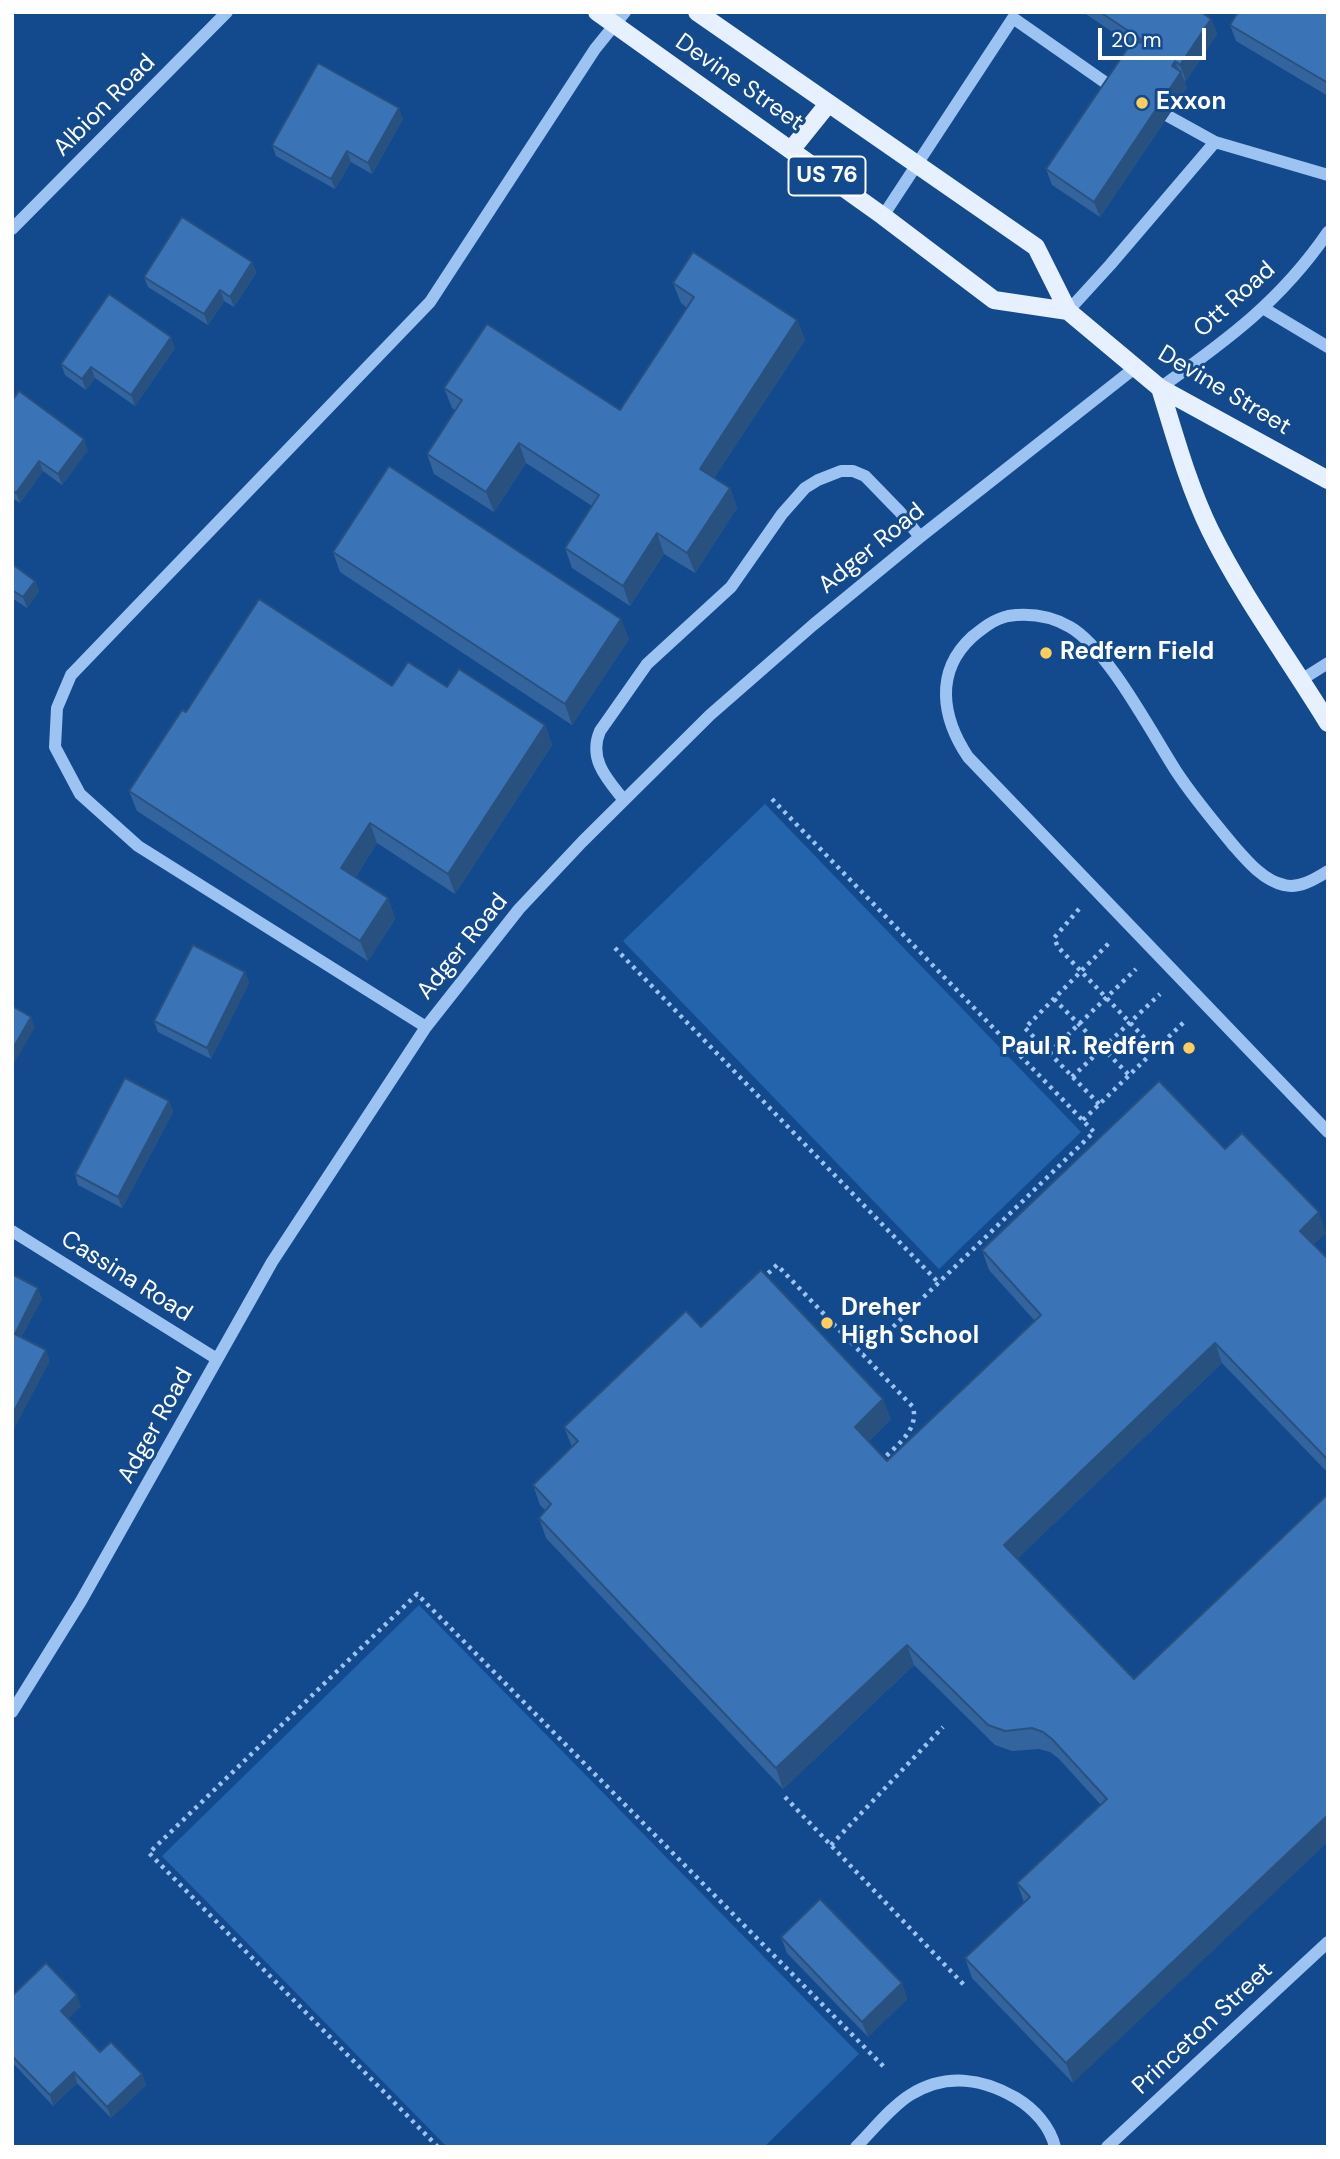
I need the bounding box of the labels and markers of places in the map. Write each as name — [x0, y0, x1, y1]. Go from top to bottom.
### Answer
place label: Exxon — [1156, 89, 1226, 117]
marker: Exxon — [1134, 95, 1150, 111]
place label: Redfern Field — [1060, 639, 1214, 667]
marker: Redfern Field — [1038, 645, 1054, 661]
place label: Paul R. Redfern — [1001, 1034, 1175, 1062]
marker: Paul R. Redfern — [1181, 1040, 1197, 1056]
place label: Dreher High School — [841, 1295, 979, 1351]
marker: Dreher High School — [819, 1315, 835, 1331]

